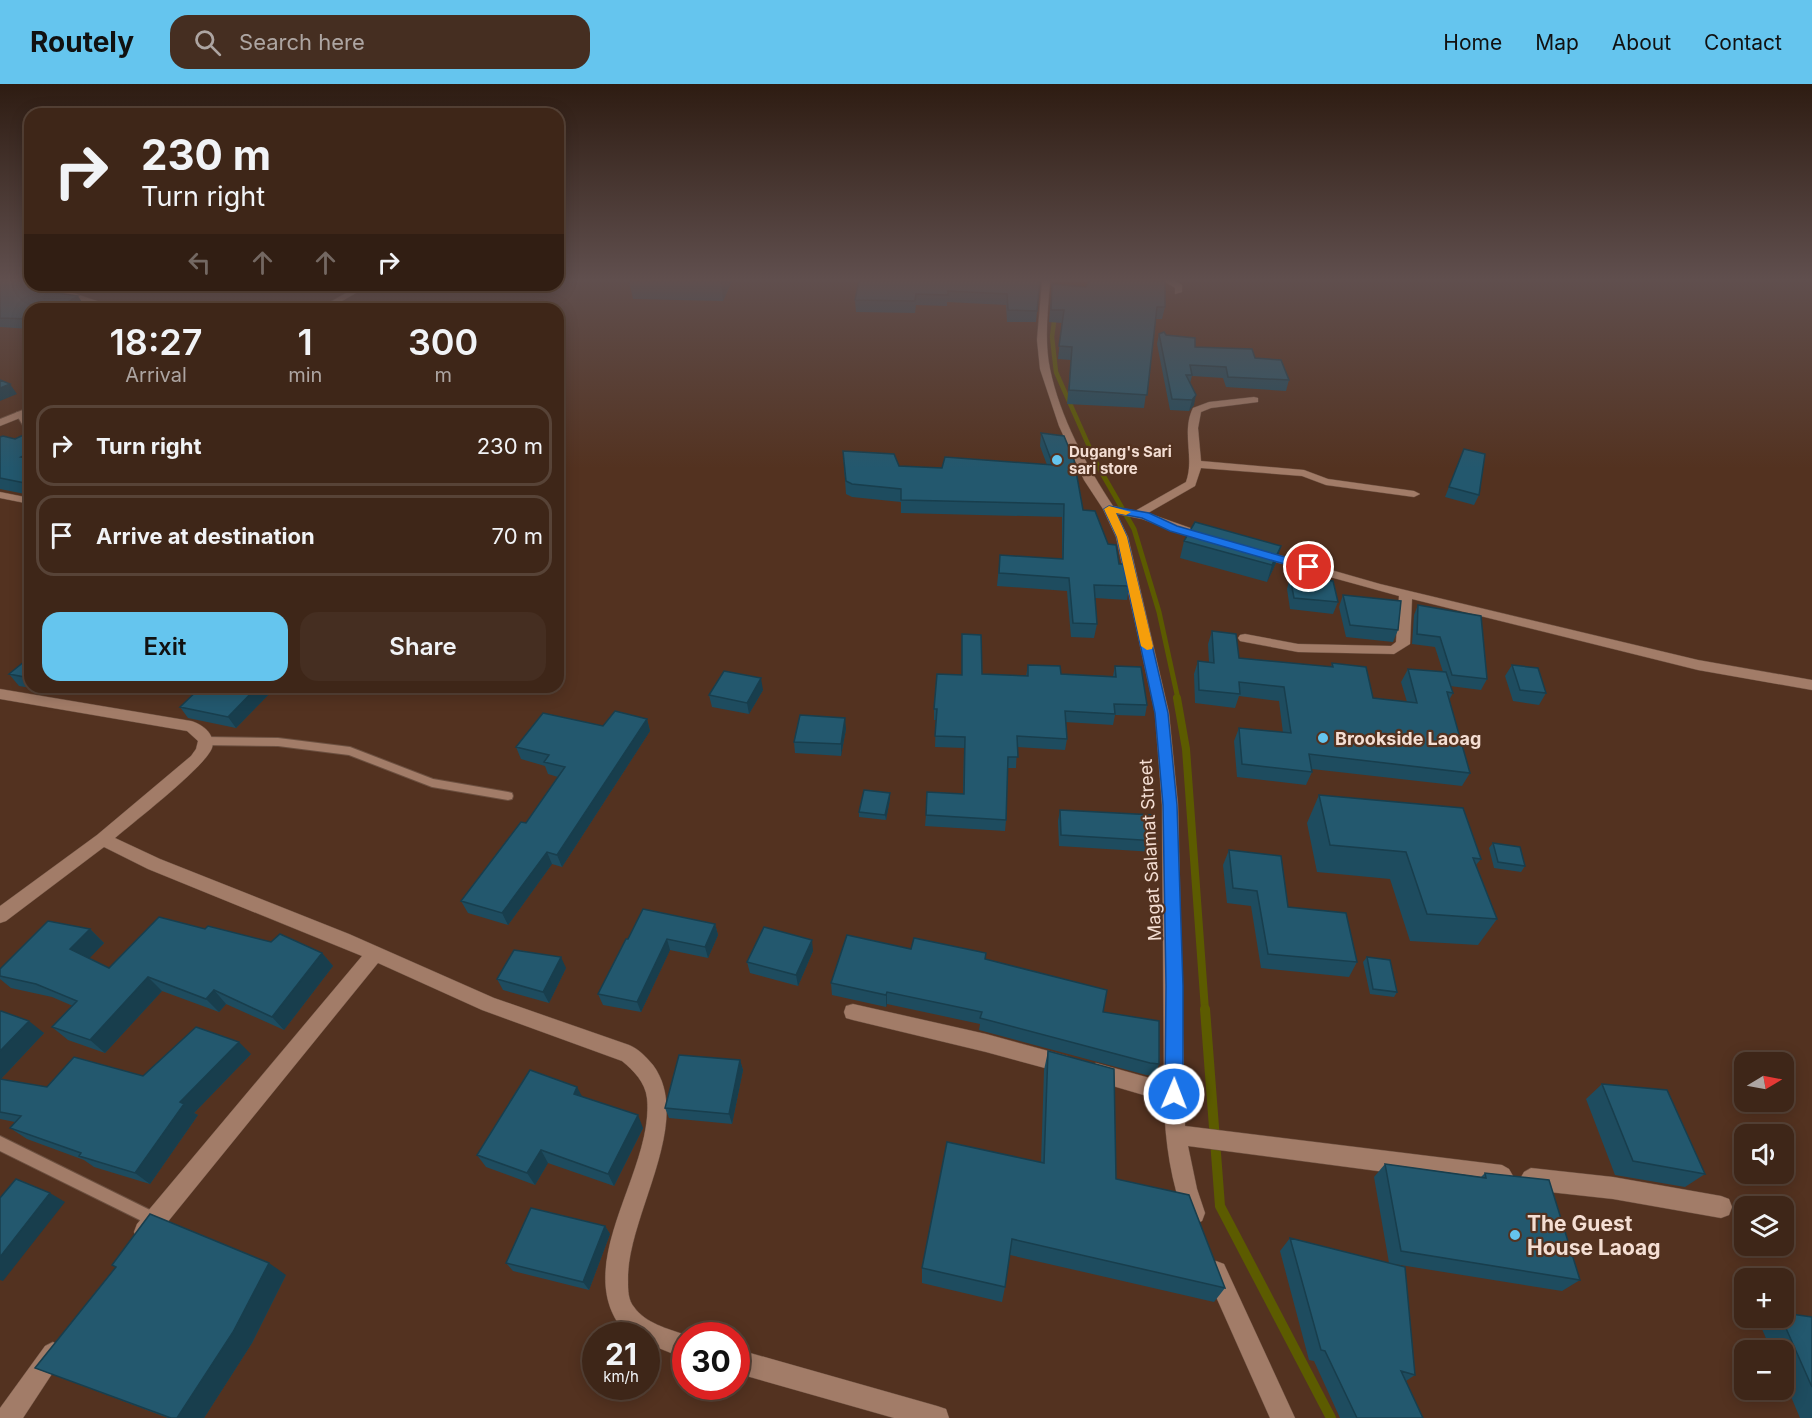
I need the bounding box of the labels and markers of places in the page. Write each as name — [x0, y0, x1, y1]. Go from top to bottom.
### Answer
place label: Dugang's Sari sari store — [1069, 442, 1172, 478]
marker: Dugang's Sari sari store — [1050, 453, 1064, 467]
pin — [1283, 541, 1334, 592]
place label: Brookside Laoag — [1335, 728, 1481, 749]
marker: Brookside Laoag — [1316, 731, 1330, 745]
place label: The Guest House Laoag — [1527, 1211, 1661, 1260]
marker: The Guest House Laoag — [1508, 1228, 1522, 1242]

